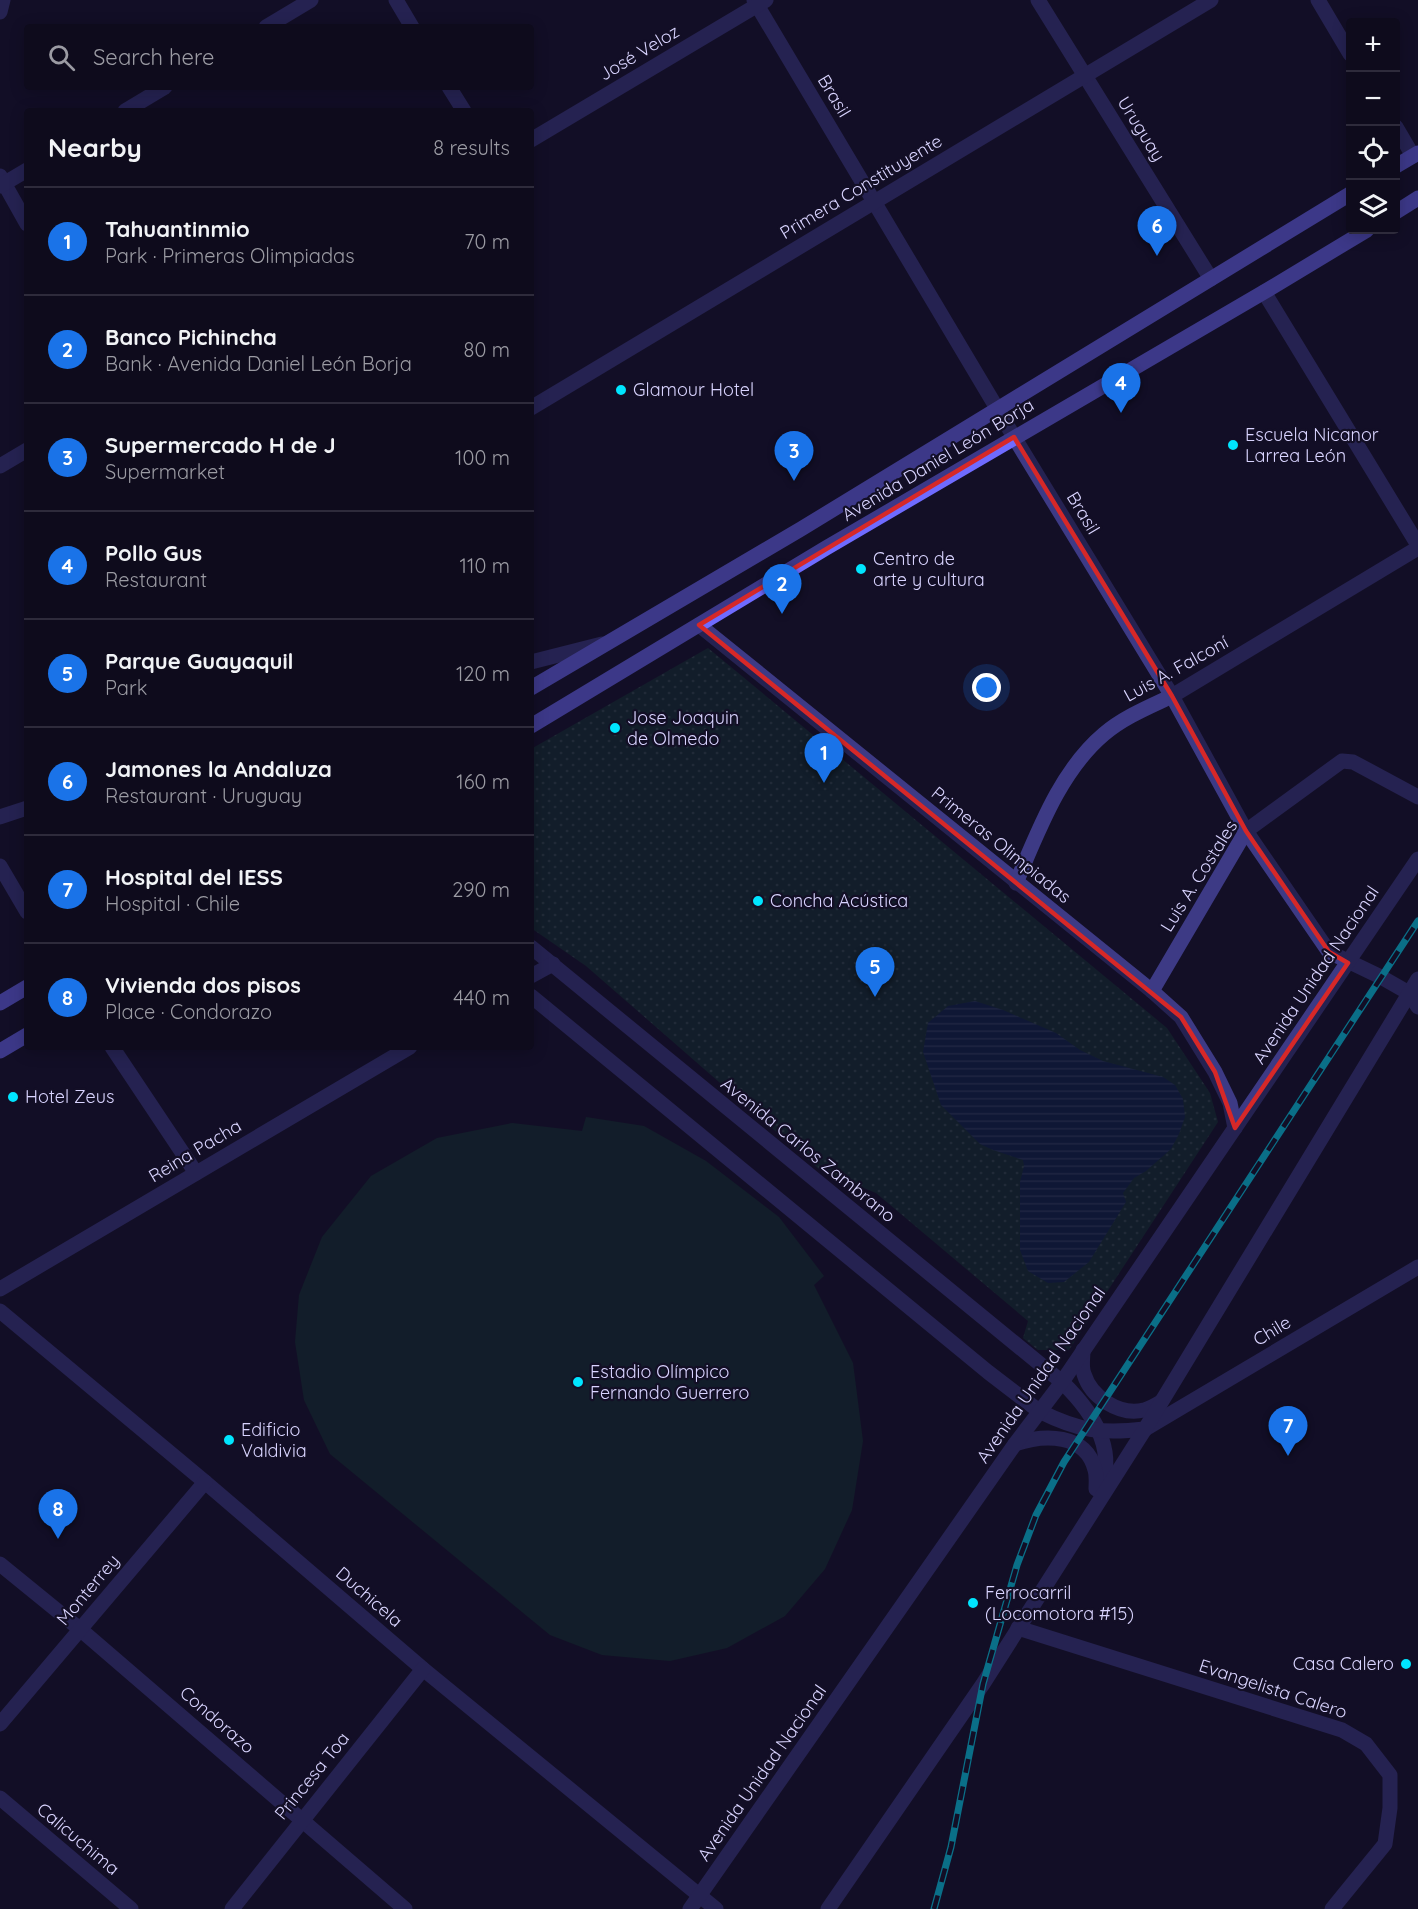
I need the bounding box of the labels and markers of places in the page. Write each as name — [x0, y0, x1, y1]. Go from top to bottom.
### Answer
pin: 6 — [1138, 206, 1176, 256]
pin: 4 — [1102, 364, 1140, 413]
place label: Glamour Hotel — [633, 378, 754, 401]
marker: Glamour Hotel — [614, 383, 628, 397]
place label: Escuela Nicanor Larrea León — [1245, 423, 1379, 467]
pin: 3 — [774, 432, 814, 481]
marker: Escuela Nicanor Larrea León — [1226, 438, 1240, 452]
place label: Centro de arte y cultura — [873, 547, 985, 591]
marker: Centro de arte y cultura — [854, 562, 868, 576]
pin: 2 — [762, 564, 802, 614]
place label: Jose Joaquin de Olmedo — [627, 706, 739, 750]
marker: Jose Joaquin de Olmedo — [608, 721, 622, 735]
pin: 1 — [804, 734, 844, 783]
place label: Concha Acústica — [770, 889, 908, 912]
marker: Concha Acústica — [751, 894, 765, 908]
pin: 5 — [856, 948, 894, 997]
place label: Hotel Zeus — [25, 1085, 114, 1108]
marker: Hotel Zeus — [6, 1090, 20, 1104]
place label: Estadio Olímpico Fernando Guerrero — [590, 1360, 749, 1404]
marker: Estadio Olímpico Fernando Guerrero — [571, 1375, 585, 1389]
pin: 7 — [1268, 1406, 1308, 1456]
place label: Edificio Valdivia — [241, 1418, 307, 1462]
marker: Edificio Valdivia — [222, 1433, 236, 1447]
pin: 8 — [38, 1490, 78, 1539]
place label: Ferrocarril (Locomotora #15) — [985, 1581, 1134, 1625]
marker: Ferrocarril (Locomotora #15) — [966, 1596, 980, 1610]
place label: Casa Calero — [1293, 1652, 1394, 1675]
marker: Casa Calero — [1399, 1657, 1413, 1671]

